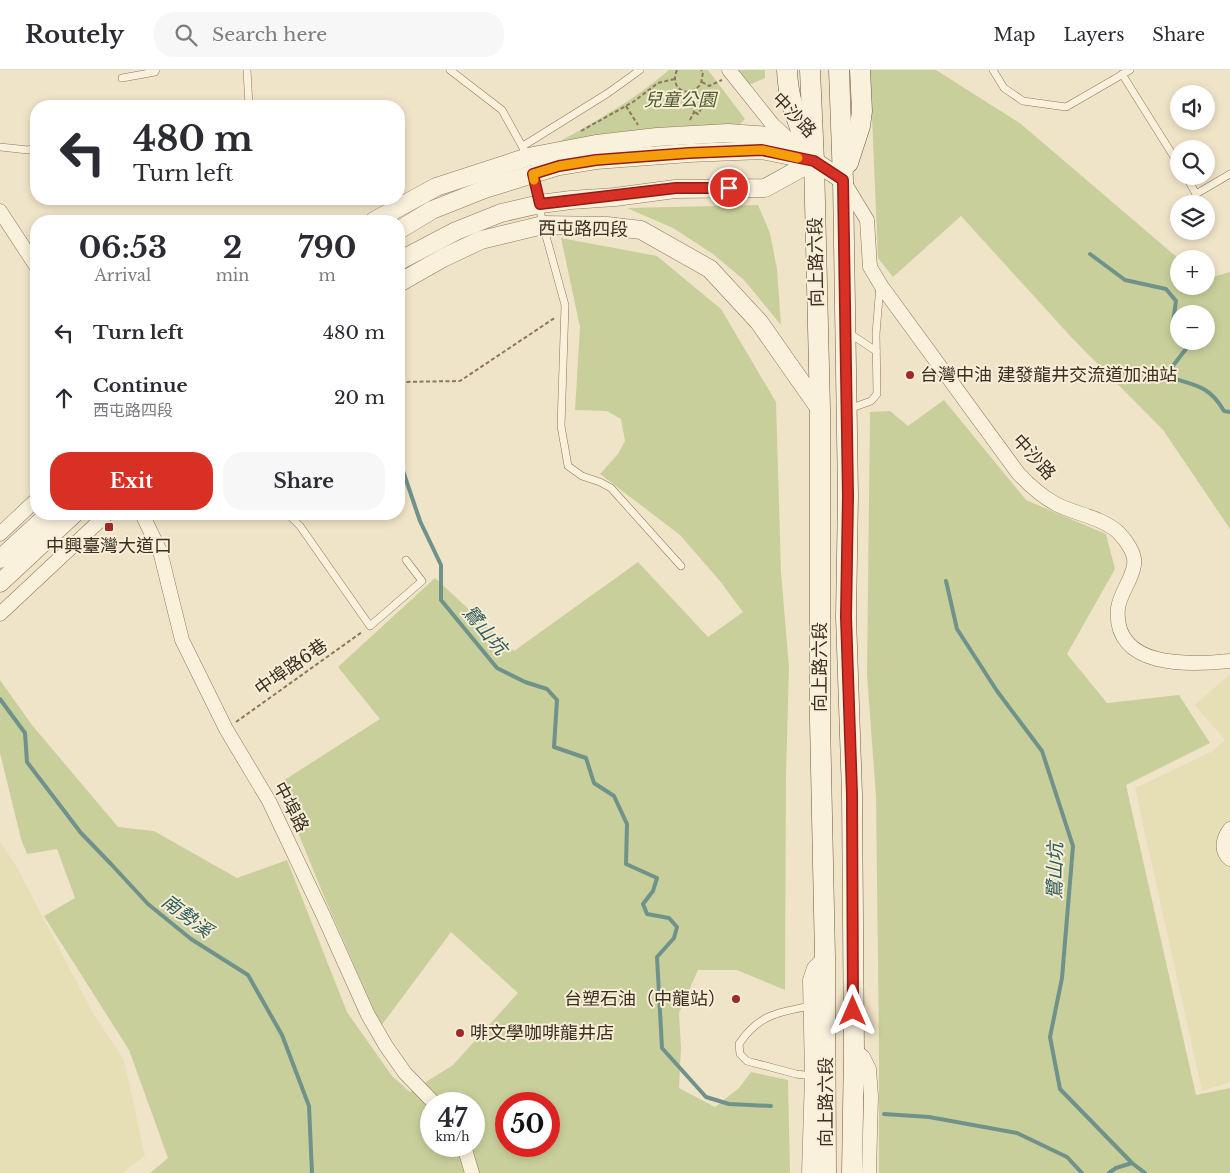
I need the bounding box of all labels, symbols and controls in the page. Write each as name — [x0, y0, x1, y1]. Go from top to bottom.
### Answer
search box — [154, 12, 504, 57]
text: Routely — [25, 20, 124, 49]
icon: search — [172, 21, 200, 49]
text: Search here — [212, 23, 327, 46]
text: Map — [994, 24, 1035, 46]
text: Layers — [1063, 24, 1124, 46]
text: Share — [1152, 24, 1205, 46]
map controls — [1170, 85, 1215, 350]
button: sound — [1170, 85, 1215, 130]
street label: 中沙路 — [767, 88, 821, 142]
park label: 兒童公園 — [644, 89, 719, 111]
text: 480 m — [133, 117, 253, 160]
icon: left — [50, 120, 115, 185]
button: search — [1170, 140, 1215, 185]
text: Turn left — [133, 160, 233, 187]
pin — [708, 167, 750, 209]
icon: arrive — [715, 174, 743, 202]
button: layers — [1170, 195, 1215, 240]
street label: 西屯路四段 — [538, 217, 628, 241]
street label: 向上路六段 — [804, 217, 828, 307]
text: 06:53 — [79, 229, 167, 266]
text: 2 — [223, 229, 242, 266]
text: 790 — [298, 229, 356, 266]
button: + — [1170, 250, 1215, 295]
text: Arrival — [95, 265, 151, 285]
text: min — [216, 265, 249, 285]
text: m — [319, 265, 336, 285]
button: − — [1170, 305, 1215, 350]
icon: left — [50, 319, 78, 347]
text: Turn left — [93, 321, 184, 344]
text: 480 m — [323, 321, 385, 344]
place label: 台灣中油 建發龍井交流道加油站 — [920, 364, 1177, 386]
marker: 台灣中油 建發龍井交流道加油站 — [904, 369, 916, 381]
text: Continue — [93, 374, 188, 397]
icon: ahead — [50, 384, 78, 412]
text: 20 m — [334, 386, 385, 409]
text: 西屯路四段 — [93, 400, 173, 420]
street label: 中沙路 — [1008, 430, 1060, 484]
button: Exit — [50, 452, 213, 510]
button: Share — [223, 452, 385, 510]
marker: 中興臺灣大道口 — [103, 521, 115, 533]
place label: 中興臺灣大道口 — [46, 535, 172, 557]
water label: 鷺山坑 — [458, 601, 514, 662]
street label: 向上路六段 — [809, 622, 831, 712]
street label: 中埠路6巷 — [250, 634, 332, 700]
street label: 中埠路 — [269, 778, 313, 836]
water label: 鷺山坑 — [1043, 839, 1067, 900]
water label: 南勢溪 — [157, 890, 219, 944]
position arrow — [826, 984, 878, 1036]
place label: 台塑石油（中龍站） — [564, 988, 726, 1010]
marker: 台塑石油（中龍站） — [730, 993, 742, 1005]
place label: 啡文學咖啡龍井店 — [470, 1022, 614, 1044]
marker: 啡文學咖啡龍井店 — [454, 1027, 466, 1039]
street label: 向上路六段 — [815, 1057, 837, 1147]
speed limit sign: 50 — [495, 1092, 560, 1157]
text: 47 — [438, 1103, 467, 1134]
text: km/h — [435, 1129, 470, 1144]

